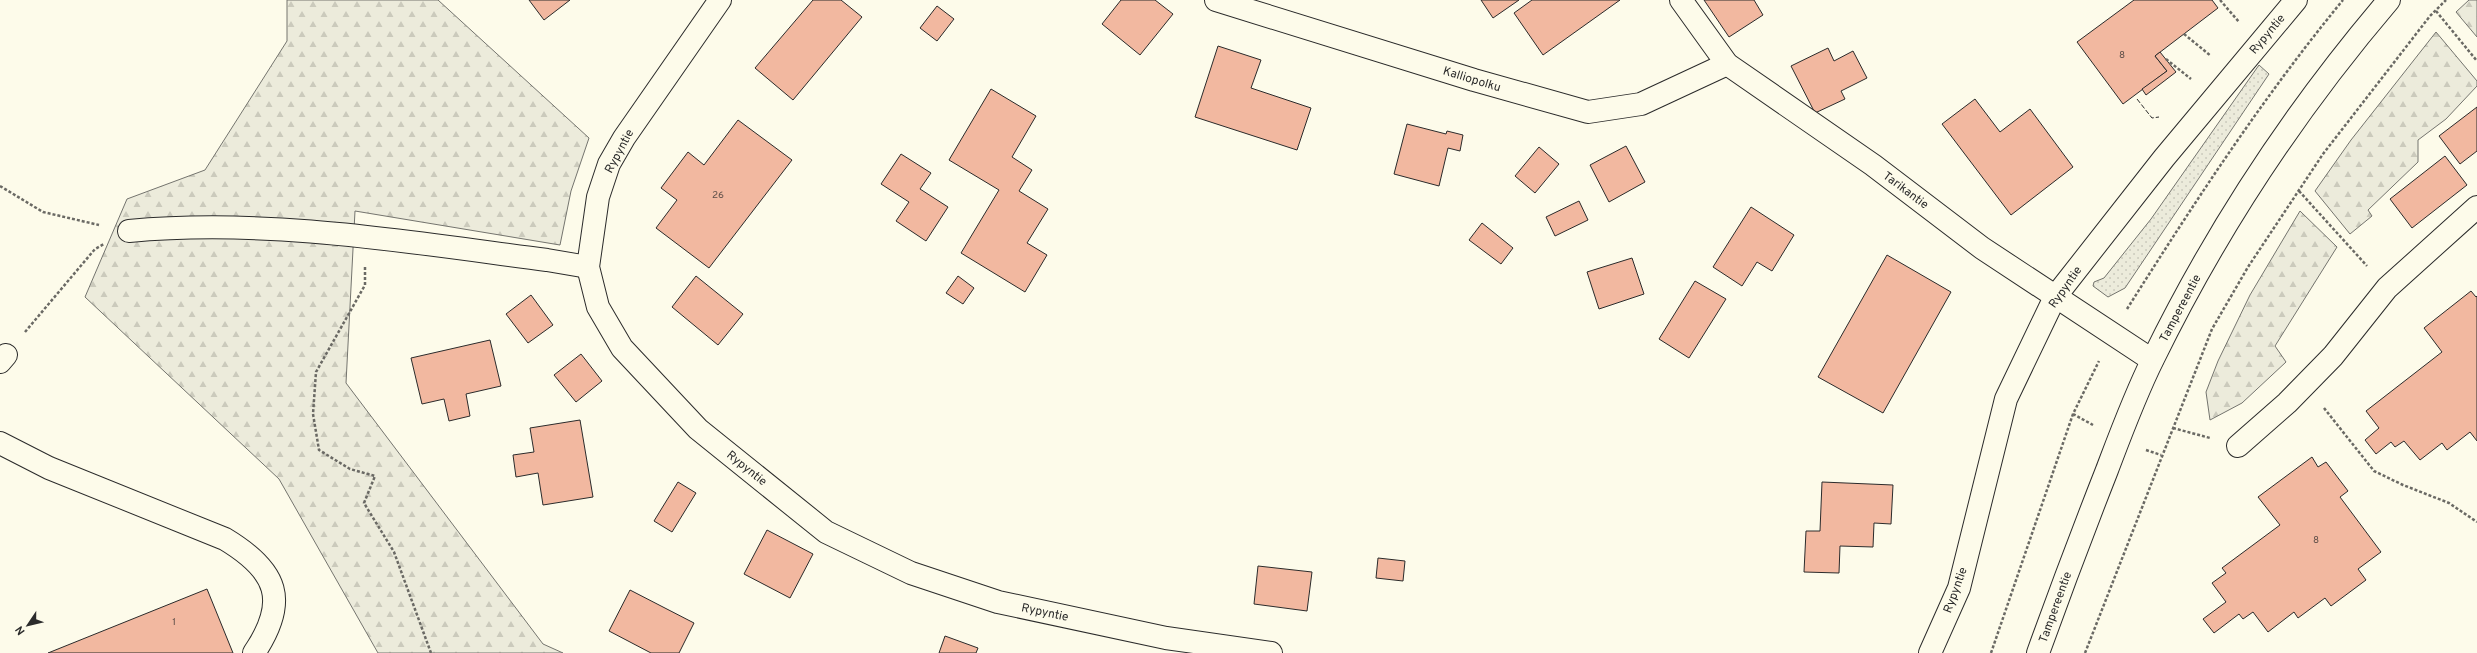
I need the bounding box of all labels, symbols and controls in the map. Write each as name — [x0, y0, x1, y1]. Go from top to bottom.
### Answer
street label: Rypyntie — [2246, 11, 2289, 58]
house number: 8 — [2119, 49, 2125, 62]
street label: Kalliopolku — [1441, 64, 1503, 96]
street label: Rypyntie — [602, 127, 638, 176]
street label: Tarikantie — [1879, 168, 1931, 213]
house number: 26 — [712, 189, 724, 202]
street label: Rypyntie — [2046, 263, 2086, 312]
street label: Tampereentie — [2156, 272, 2205, 345]
street label: Rypyntie — [723, 448, 770, 490]
house number: 8 — [2313, 534, 2319, 547]
street label: Rypyntie — [1940, 565, 1972, 616]
street label: Tampereentie — [2036, 570, 2076, 645]
street label: Rypyntie — [1020, 600, 1070, 626]
north arrow — [8, 605, 48, 645]
house number: 1 — [172, 616, 176, 629]
text: N — [13, 623, 29, 637]

